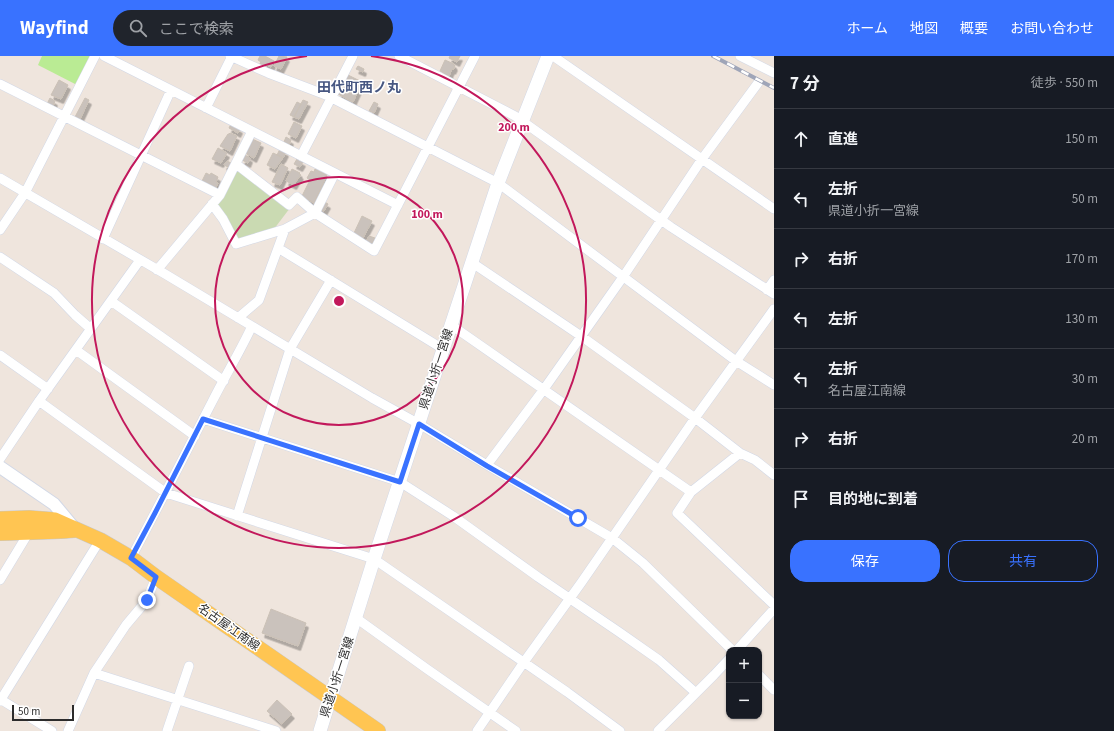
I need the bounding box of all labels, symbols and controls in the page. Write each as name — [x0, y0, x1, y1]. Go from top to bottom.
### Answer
search box — [113, 10, 393, 46]
text: Wayfind — [20, 15, 89, 42]
icon: search — [127, 17, 149, 39]
text: ここで検索 — [159, 19, 234, 40]
text: ホーム — [846, 19, 888, 39]
text: 地図 — [910, 19, 938, 39]
text: 概要 — [960, 19, 988, 39]
text: お問い合わせ — [1010, 19, 1094, 39]
text: 7 分 — [790, 72, 819, 96]
text: 徒歩 · 550 m — [1031, 74, 1098, 92]
district label: 田代町西ノ丸 — [317, 78, 401, 98]
text: 200 m — [498, 119, 530, 136]
icon: ahead — [790, 128, 812, 150]
text: 直進 — [828, 129, 858, 150]
text: 150 m — [1065, 130, 1098, 148]
text: 左折 — [828, 179, 858, 200]
icon: left — [790, 188, 812, 210]
text: 50 m — [1072, 190, 1098, 208]
text: 県道小折一宮線 — [828, 202, 919, 220]
text: 100 m — [411, 206, 443, 223]
icon: right — [790, 248, 812, 270]
text: 右折 — [828, 249, 858, 270]
text: 170 m — [1065, 250, 1098, 268]
centre of rings — [332, 294, 346, 308]
icon: left — [790, 308, 812, 330]
text: 左折 — [828, 309, 858, 330]
text: 130 m — [1065, 310, 1098, 328]
street label: 県道小折一宮線 — [415, 327, 458, 412]
text: 左折 — [828, 359, 858, 380]
icon: left — [790, 368, 812, 390]
text: 30 m — [1072, 370, 1098, 388]
text: 名古屋江南線 — [828, 382, 906, 400]
icon: right — [790, 428, 812, 450]
text: 右折 — [828, 429, 858, 450]
text: 20 m — [1072, 430, 1098, 448]
icon: arrive — [790, 488, 812, 510]
text: 目的地に到着 — [828, 489, 918, 510]
route start — [569, 509, 587, 527]
button: 保存 — [790, 540, 940, 582]
button: 共有 — [948, 540, 1098, 582]
route end — [138, 591, 156, 609]
street label: 名古屋江南線 — [194, 600, 263, 655]
street label: 県道小折一宮線 — [316, 635, 359, 720]
map controls — [726, 647, 762, 719]
button: + — [726, 647, 762, 683]
button: − — [726, 683, 762, 719]
scale bar — [12, 703, 74, 722]
text: 50 m — [18, 704, 40, 719]

